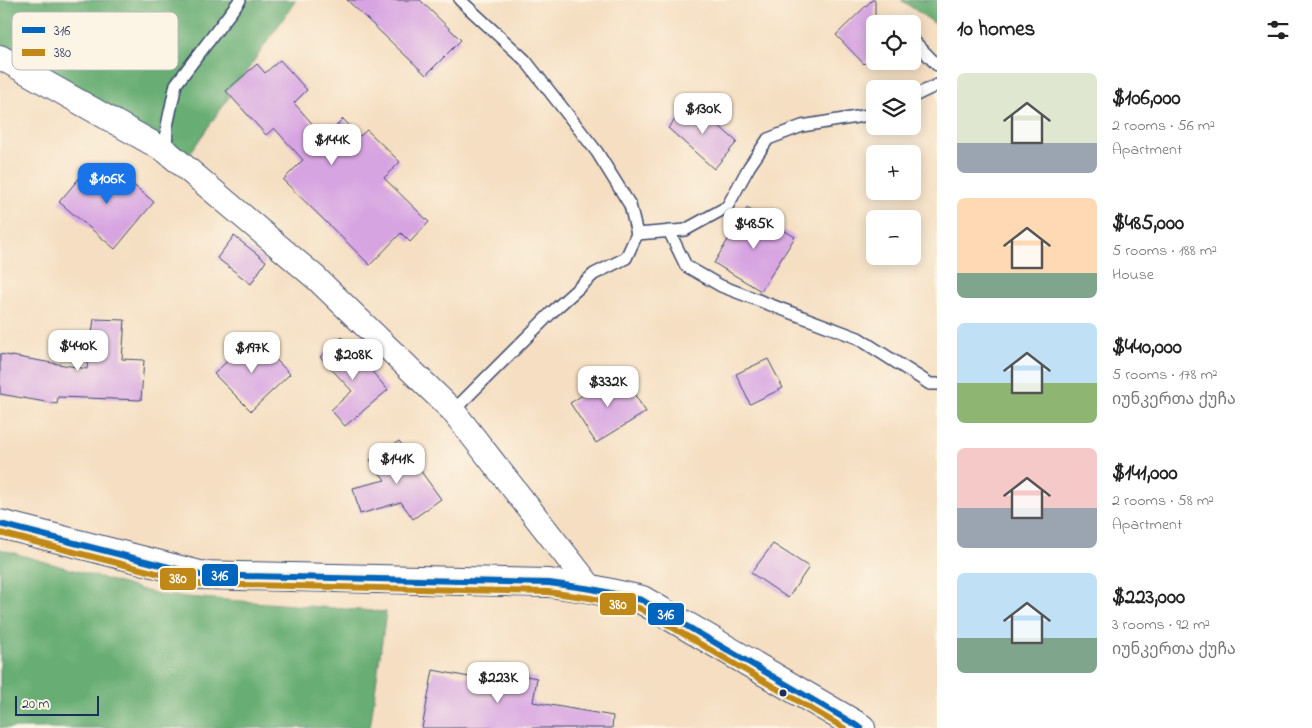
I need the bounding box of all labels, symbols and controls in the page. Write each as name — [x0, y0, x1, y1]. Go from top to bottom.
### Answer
legend — [12, 12, 178, 70]
map controls — [866, 15, 921, 265]
button: locate — [866, 15, 921, 70]
text: 10 homes — [957, 15, 1035, 45]
icon: filters — [1264, 16, 1292, 44]
text: 316 — [54, 21, 70, 42]
text: 380 — [54, 43, 71, 64]
button: layers — [866, 80, 921, 135]
text: $106,000 — [1112, 84, 1181, 114]
pin: $130K — [668, 92, 738, 135]
icon: home — [997, 93, 1057, 153]
text: $130K — [685, 97, 721, 121]
text: 2 rooms · 56 m² — [1112, 114, 1215, 138]
pin: $144K — [297, 124, 367, 166]
text: $144K — [314, 128, 350, 152]
text: Apartment — [1112, 138, 1182, 162]
button: + — [866, 145, 921, 200]
pin: $106K — [72, 162, 142, 205]
text: $106K — [89, 167, 125, 191]
pin: $485K — [719, 208, 789, 250]
text: $485,000 — [1112, 209, 1184, 239]
button: − — [866, 210, 921, 265]
text: $485K — [734, 212, 774, 236]
icon: home — [997, 218, 1057, 278]
text: 5 rooms · 188 m² — [1112, 239, 1217, 263]
text: House — [1112, 263, 1154, 287]
pin: $440K — [43, 330, 113, 372]
pin: $197K — [217, 332, 287, 374]
text: $440,000 — [1112, 333, 1182, 363]
text: $440K — [59, 334, 97, 358]
text: $197K — [235, 336, 269, 360]
pin: $208K — [318, 338, 388, 381]
text: $208K — [334, 343, 372, 367]
icon: home — [997, 343, 1057, 403]
text: 5 rooms · 178 m² — [1112, 363, 1218, 387]
pin: $332K — [573, 366, 643, 408]
text: $332K — [589, 370, 627, 394]
text: იუნკერთა ქუჩა — [1112, 388, 1236, 412]
pin: $141K — [362, 442, 432, 485]
text: $141K — [380, 447, 414, 471]
text: $141,000 — [1112, 459, 1178, 489]
icon: home — [997, 468, 1057, 528]
text: 2 rooms · 58 m² — [1112, 489, 1214, 513]
text: Apartment — [1112, 513, 1182, 537]
line badge: 316 — [201, 563, 239, 587]
text: 316 — [211, 566, 229, 587]
line badge: 380 — [159, 567, 197, 591]
text: 380 — [168, 569, 187, 590]
text: $223,000 — [1112, 583, 1185, 613]
line badge: 380 — [599, 592, 637, 616]
icon: home — [997, 593, 1057, 653]
text: 380 — [608, 595, 627, 616]
line badge: 316 — [647, 602, 685, 626]
text: 316 — [657, 605, 675, 626]
text: 3 rooms · 92 m² — [1112, 613, 1210, 637]
text: იუნკერთა ქუჩა — [1112, 638, 1236, 662]
pin: $223K — [463, 662, 533, 704]
text: $223K — [478, 666, 518, 690]
unlabelled marker — [778, 688, 788, 698]
scale bar — [15, 693, 99, 716]
text: 20 m — [22, 694, 49, 715]

